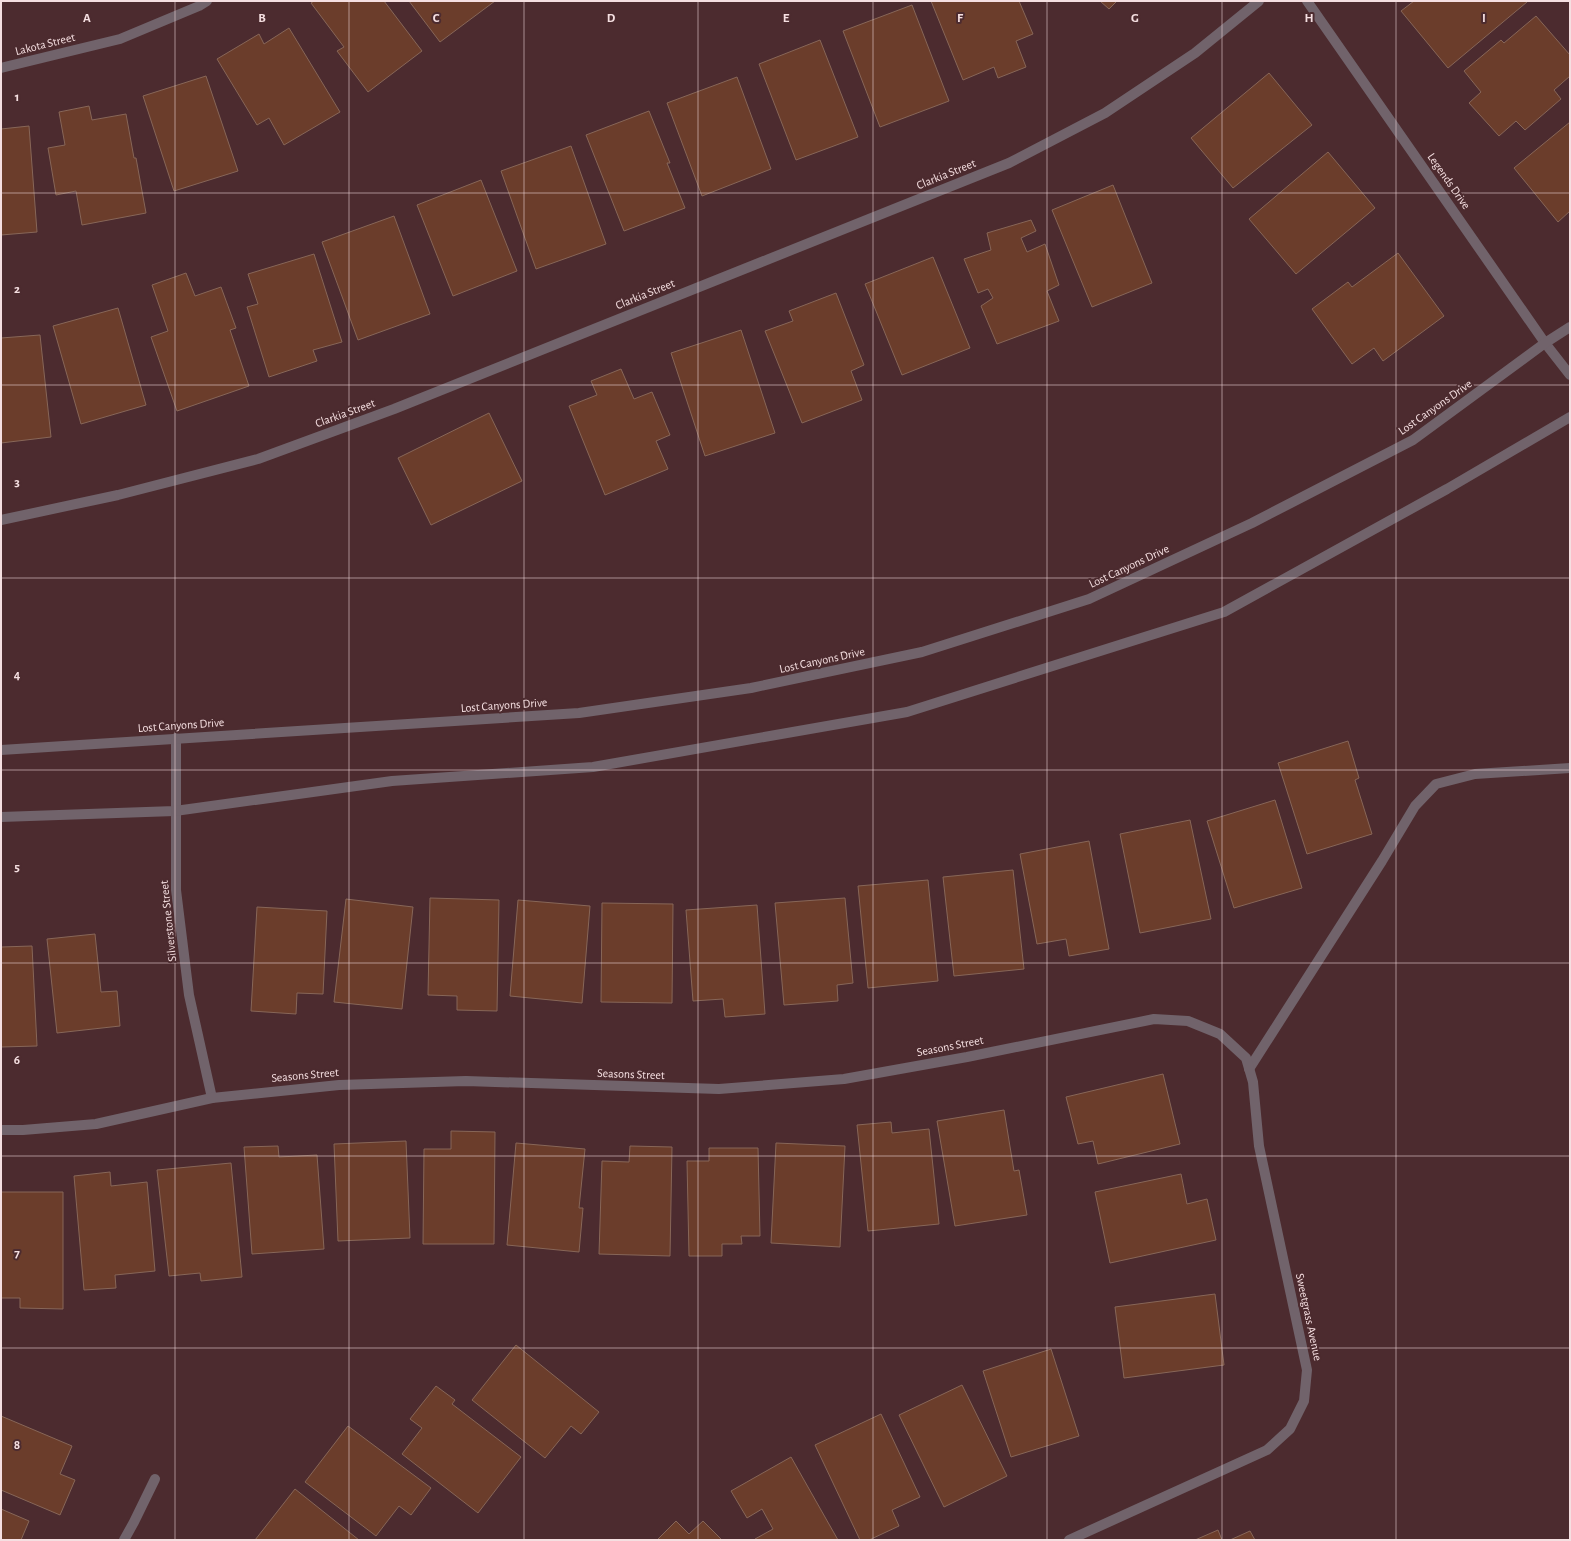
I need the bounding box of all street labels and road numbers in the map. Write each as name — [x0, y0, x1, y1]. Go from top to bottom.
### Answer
street label: Lakota Street — [14, 31, 76, 57]
street label: Legends Drive — [1425, 151, 1473, 211]
street label: Clarkia Street — [915, 157, 977, 191]
street label: Clarkia Street — [614, 277, 676, 311]
street label: Lost Canyons Drive — [1396, 377, 1475, 438]
street label: Clarkia Street — [314, 397, 377, 429]
street label: Lost Canyons Drive — [1087, 542, 1171, 591]
street label: Lost Canyons Drive — [778, 645, 866, 676]
street label: Lost Canyons Drive — [460, 696, 548, 715]
street label: Lost Canyons Drive — [137, 716, 225, 735]
street label: Silverstone Street — [158, 880, 178, 962]
street label: Seasons Street — [916, 1034, 984, 1058]
street label: Seasons Street — [271, 1066, 339, 1084]
street label: Seasons Street — [597, 1067, 665, 1081]
street label: Sweetgrass Avenue — [1294, 1272, 1324, 1362]

